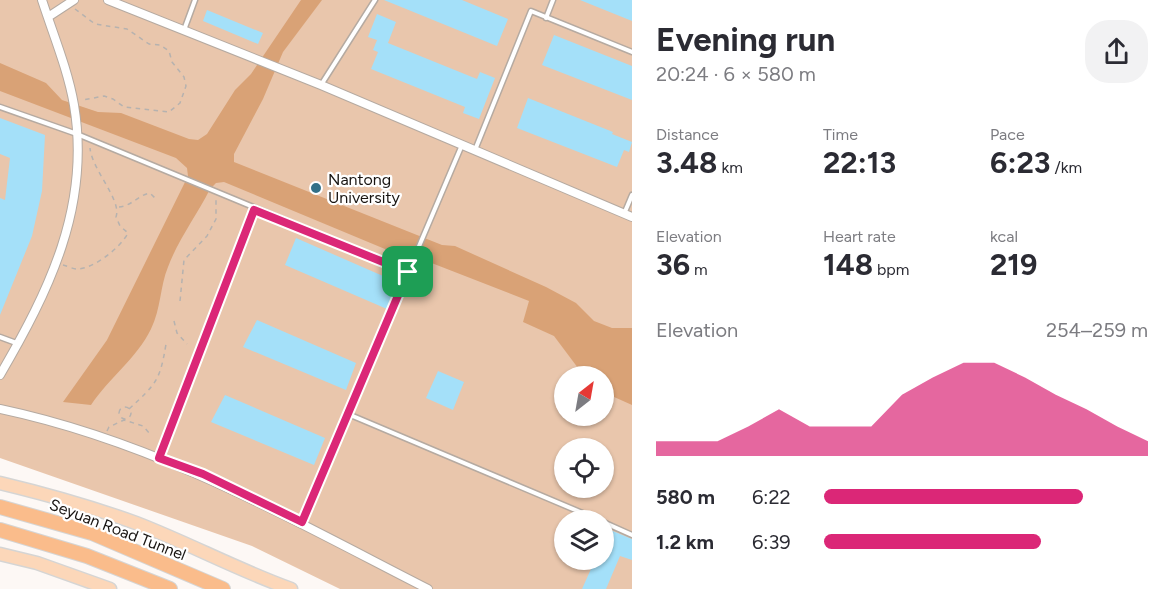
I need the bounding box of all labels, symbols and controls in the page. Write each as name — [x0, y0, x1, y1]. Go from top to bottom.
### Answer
text: Evening run — [656, 20, 835, 59]
button: share — [1085, 20, 1148, 83]
text: 20:24 · 6 × 580 m — [656, 62, 816, 86]
text: Distance — [656, 125, 719, 144]
text: Time — [823, 125, 858, 144]
text: Pace — [990, 125, 1025, 144]
text: 3.48 — [656, 144, 717, 181]
text: 22:13 — [823, 144, 896, 181]
text: 6:23 — [990, 144, 1050, 181]
text: km — [717, 158, 743, 177]
text: /km — [1050, 158, 1082, 177]
place label: Nantong University — [328, 170, 400, 207]
marker: Nantong University — [309, 181, 323, 195]
text: Elevation — [656, 227, 722, 246]
text: Heart rate — [823, 227, 896, 246]
text: kcal — [990, 227, 1018, 246]
pin — [382, 246, 433, 297]
text: 36 — [656, 246, 690, 283]
text: 148 — [823, 246, 873, 283]
text: 219 — [990, 246, 1037, 283]
icon: arrive — [391, 255, 424, 288]
text: m — [690, 260, 708, 279]
text: bpm — [873, 260, 909, 279]
text: Elevation — [656, 318, 738, 342]
text: 254–259 m — [1046, 318, 1148, 342]
north arrow — [554, 366, 614, 426]
map controls — [554, 366, 614, 570]
button: locate — [554, 438, 614, 498]
text: 580 m — [656, 485, 715, 509]
text: 6:22 — [752, 485, 791, 509]
street label: Seyuan Road Tunnel — [47, 495, 189, 564]
button: layers — [554, 510, 614, 570]
text: 1.2 km — [656, 530, 714, 554]
text: 6:39 — [752, 530, 791, 554]

